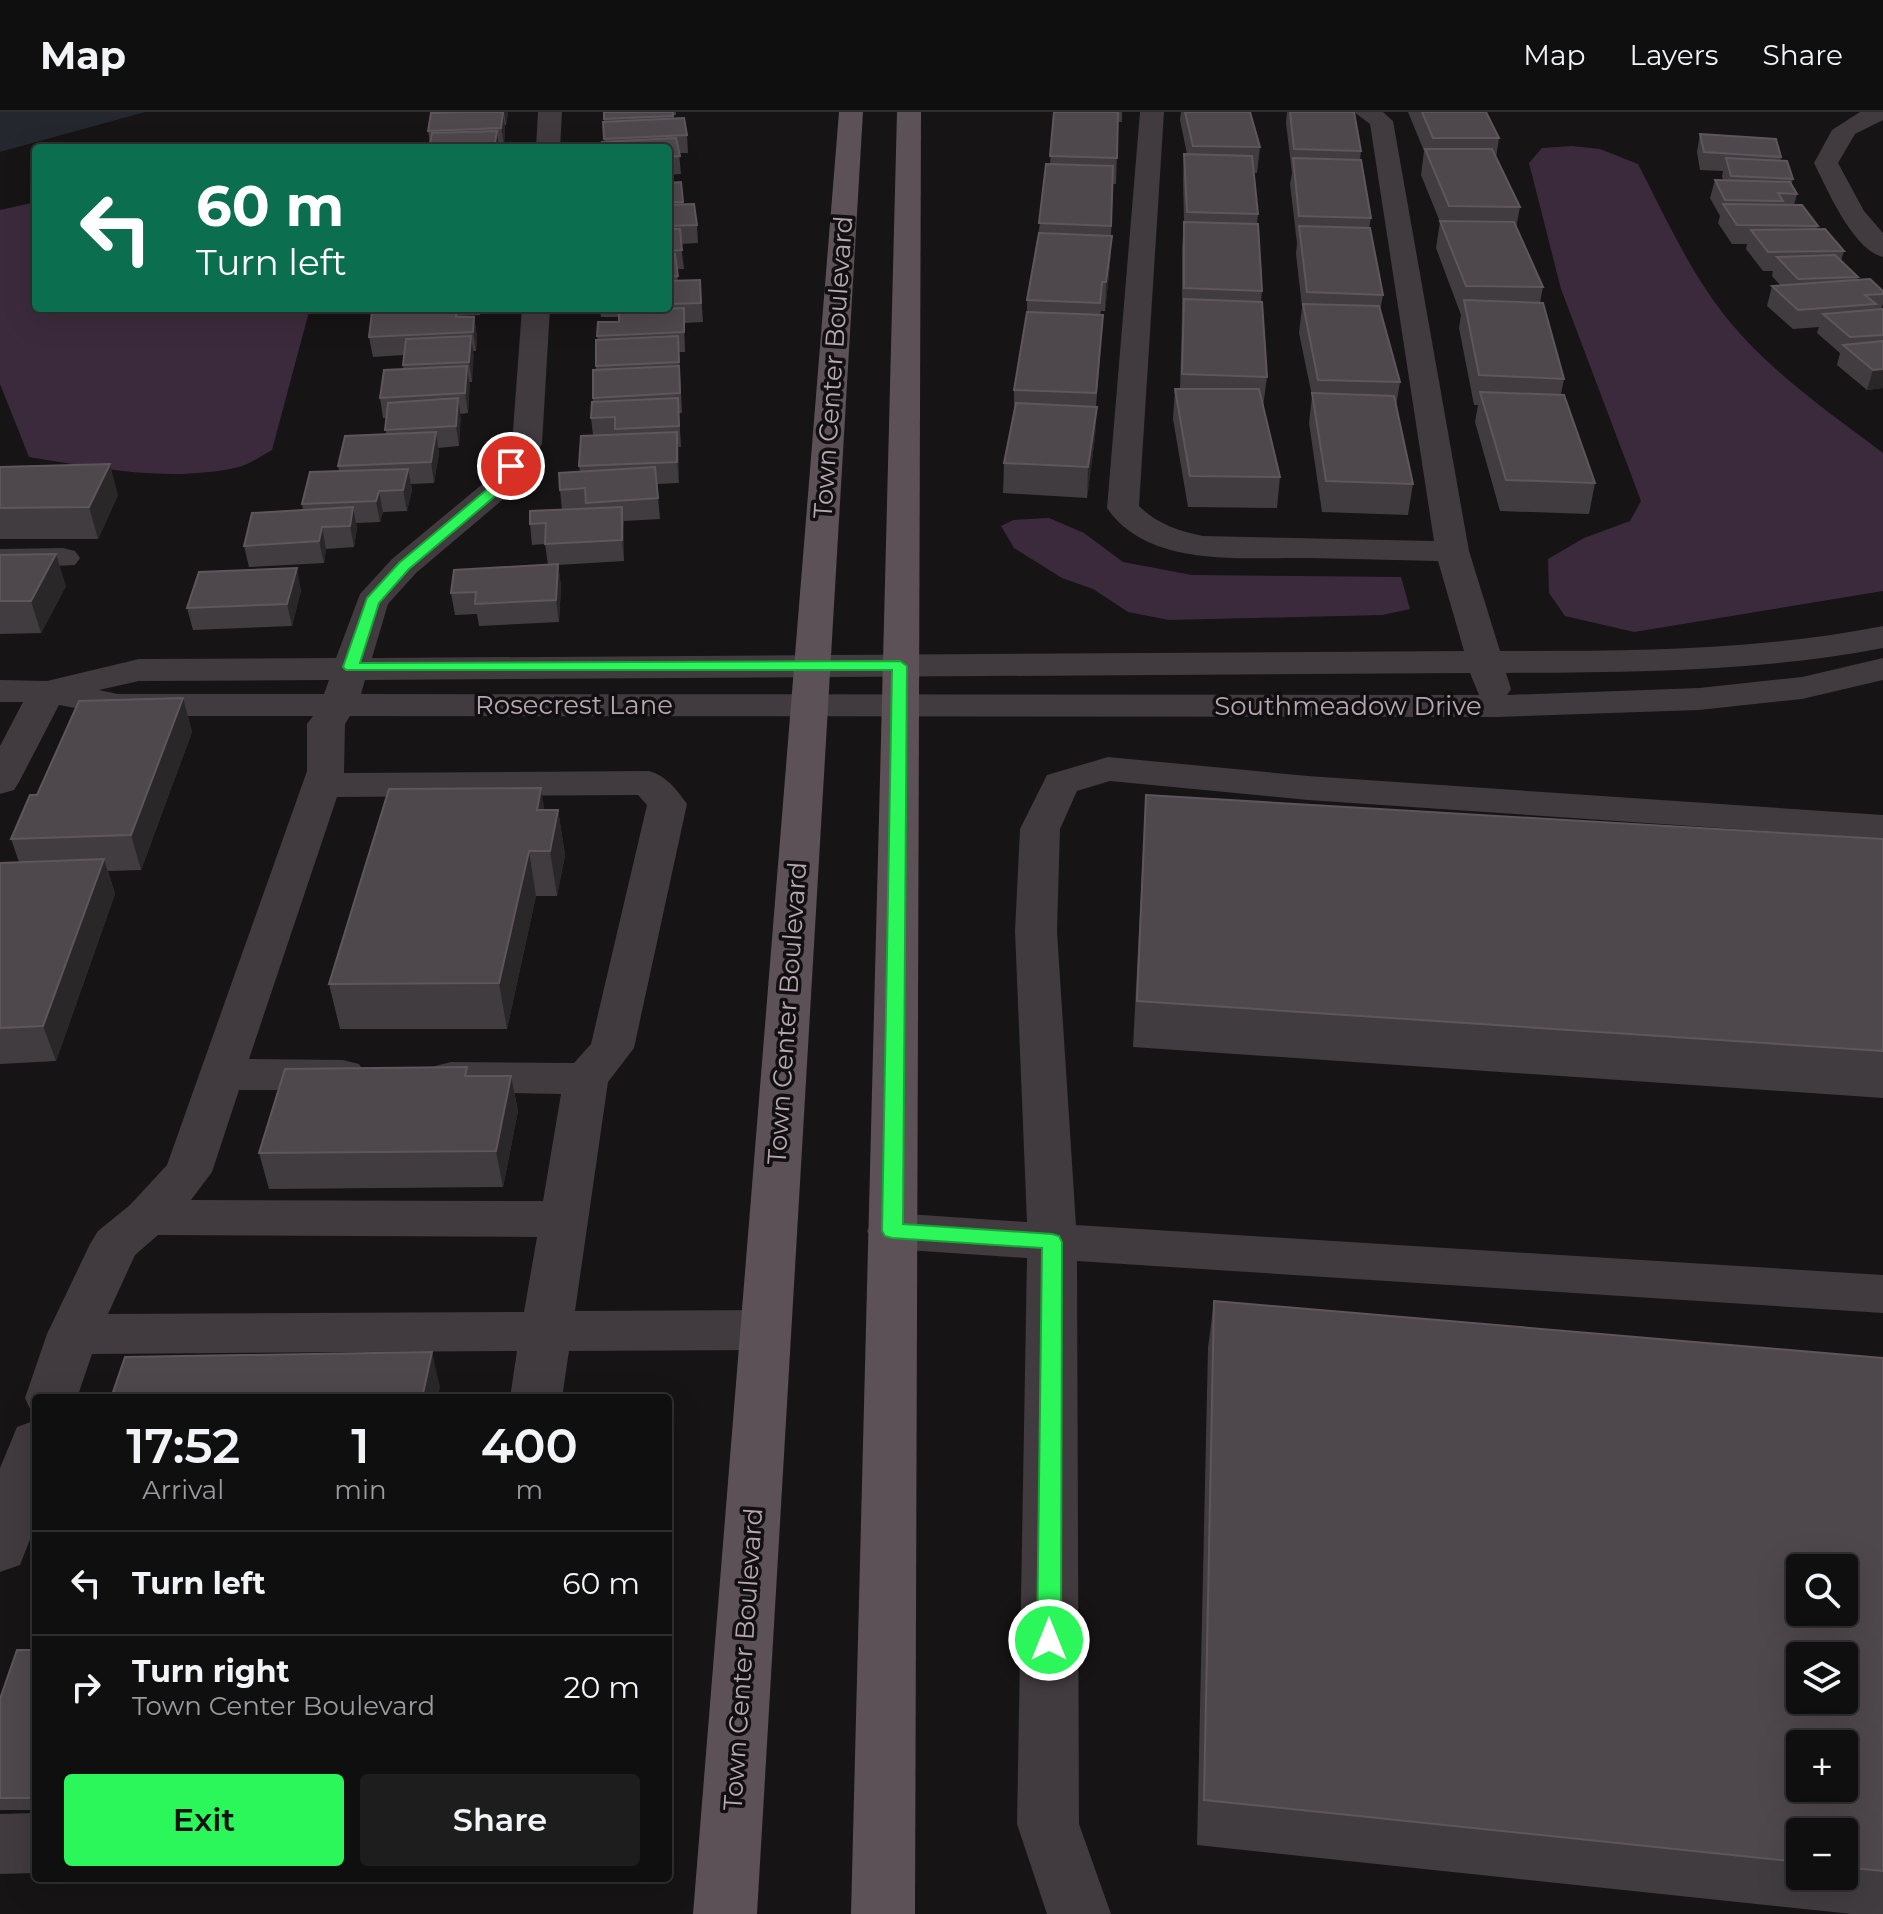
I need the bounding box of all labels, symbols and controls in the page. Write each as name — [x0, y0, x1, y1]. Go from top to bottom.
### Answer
text: Map — [40, 32, 126, 79]
text: Map — [1523, 38, 1586, 72]
text: Layers — [1630, 38, 1719, 72]
text: Share — [1763, 38, 1843, 72]
text: 60 m — [196, 172, 344, 240]
icon: left — [64, 176, 168, 280]
street label: Town Center Boulevard — [806, 215, 860, 519]
text: Turn left — [196, 240, 347, 284]
pin — [477, 432, 545, 500]
icon: arrive — [489, 444, 533, 488]
street label: Rosecrest Lane — [475, 689, 673, 721]
street label: Southmeadow Drive — [1214, 690, 1482, 722]
street label: Town Center Boulevard — [760, 861, 814, 1165]
text: 17:52 — [126, 1417, 240, 1475]
text: 1 — [351, 1417, 370, 1475]
text: 400 — [481, 1417, 578, 1475]
text: Arrival — [142, 1474, 224, 1506]
text: min — [334, 1474, 386, 1506]
text: m — [515, 1474, 543, 1506]
street label: Town Center Boulevard — [716, 1507, 770, 1811]
map controls — [1786, 1554, 1858, 1890]
button: search — [1786, 1554, 1858, 1626]
icon: left — [64, 1561, 108, 1605]
text: Turn left — [132, 1565, 265, 1602]
text: 60 m — [562, 1565, 640, 1602]
position arrow — [1007, 1598, 1091, 1682]
button: layers — [1786, 1642, 1858, 1714]
text: Turn right — [132, 1653, 289, 1690]
icon: right — [64, 1665, 108, 1709]
text: 20 m — [563, 1669, 640, 1706]
text: Town Center Boulevard — [132, 1690, 435, 1722]
button: + — [1786, 1730, 1858, 1802]
button: Exit — [64, 1774, 344, 1866]
button: Share — [360, 1774, 640, 1866]
button: − — [1786, 1818, 1858, 1890]

